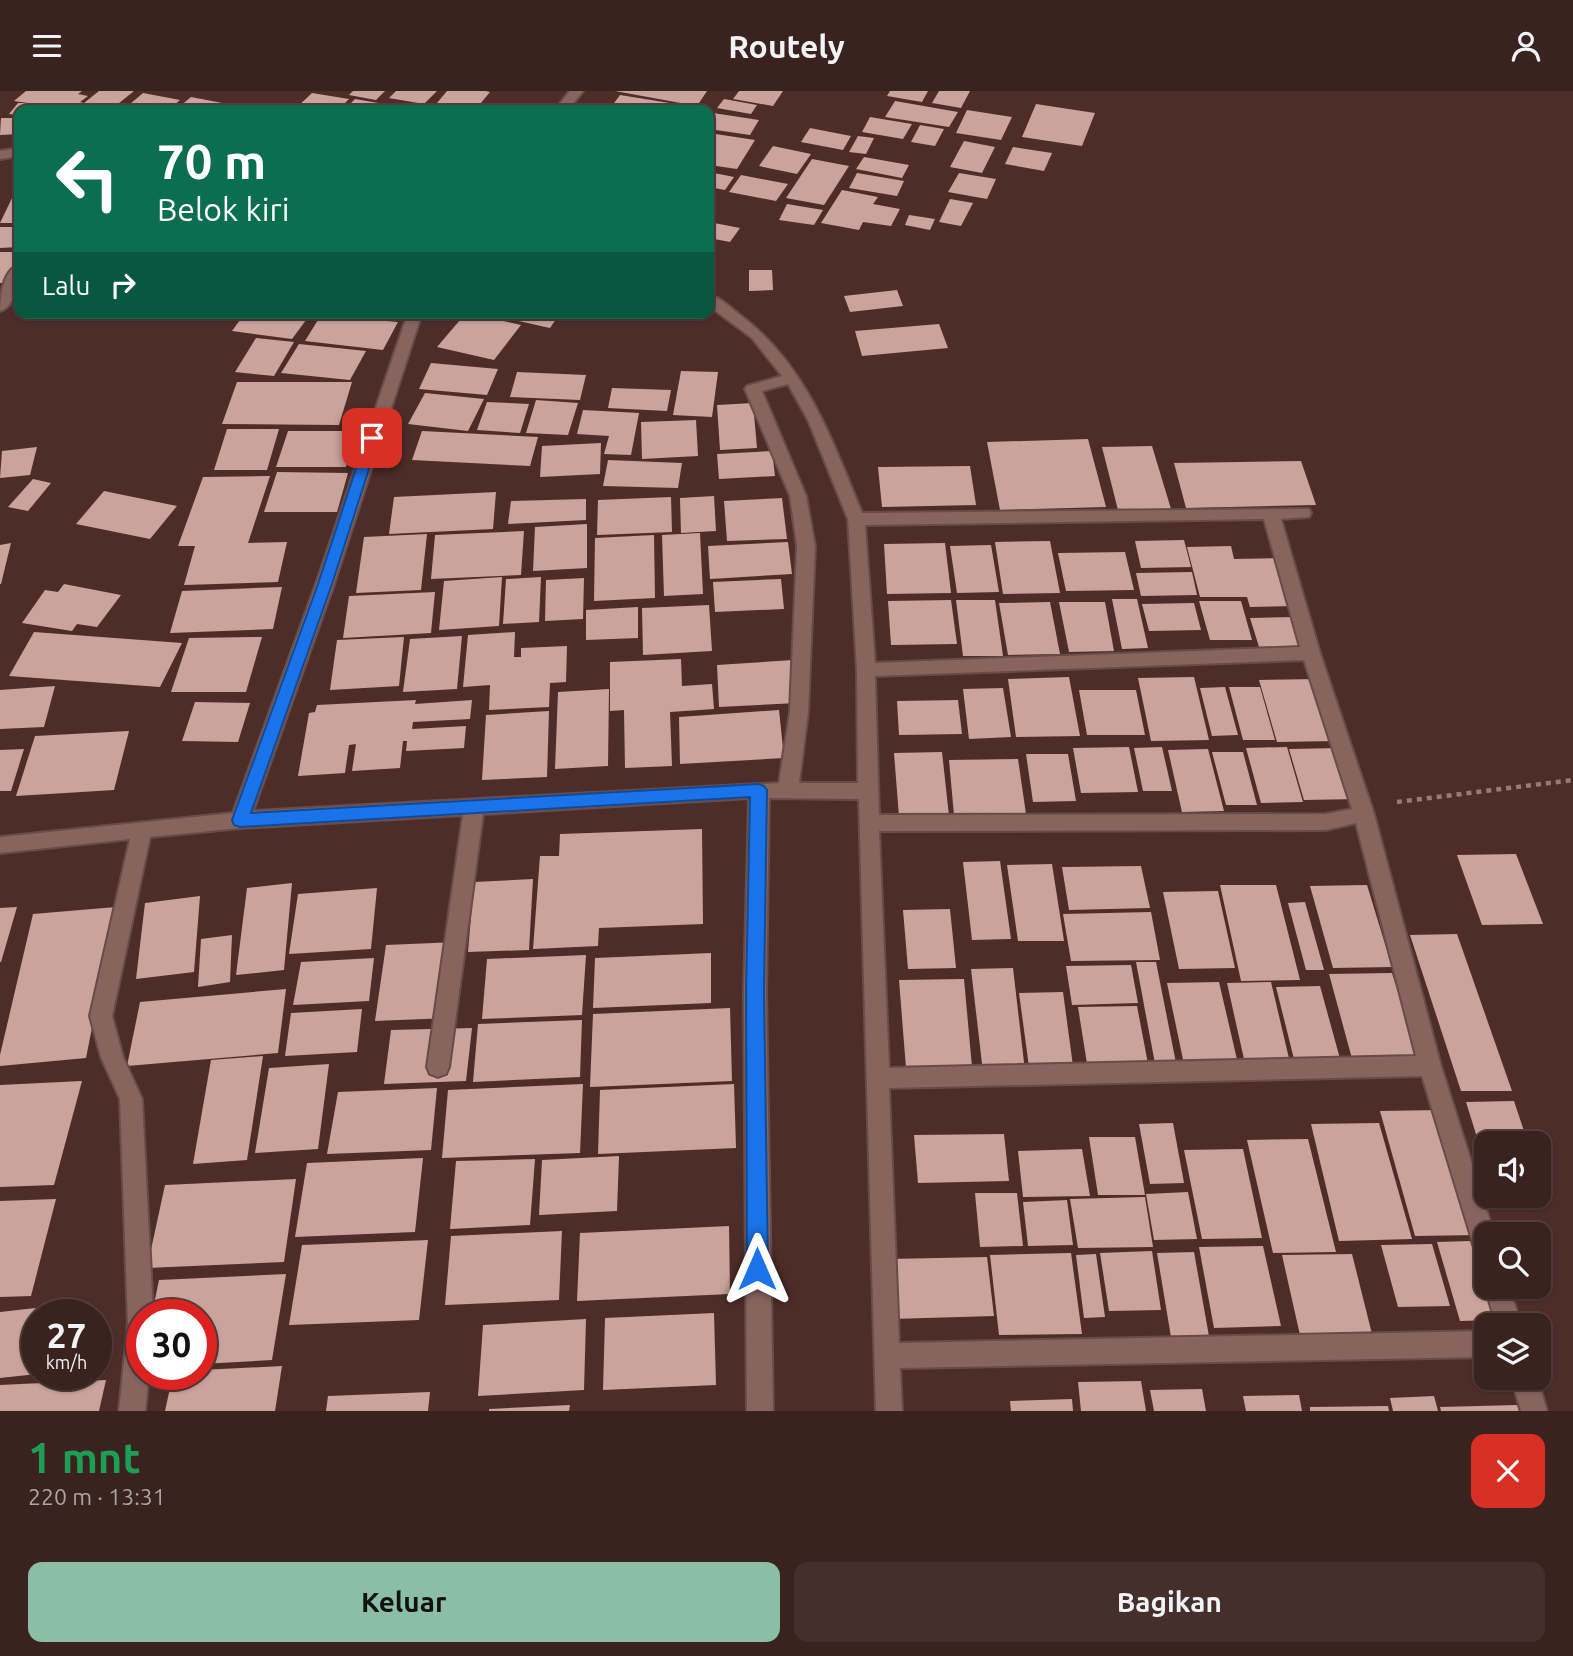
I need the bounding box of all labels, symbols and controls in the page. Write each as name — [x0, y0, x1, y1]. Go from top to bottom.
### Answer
icon: menu — [28, 27, 66, 65]
icon: person — [1507, 27, 1545, 65]
text: Routely — [728, 28, 845, 64]
icon: left — [42, 133, 133, 224]
text: 70 m — [157, 133, 266, 188]
text: Belok kiri — [157, 191, 289, 227]
icon: right — [104, 266, 142, 304]
text: Lalu — [42, 271, 90, 300]
pin — [342, 408, 402, 468]
icon: arrive — [353, 419, 391, 457]
map controls — [1474, 1131, 1551, 1390]
button: sound — [1474, 1131, 1551, 1208]
button: search — [1474, 1222, 1551, 1299]
position arrow — [720, 1232, 794, 1306]
speed limit sign: 30 — [126, 1299, 217, 1390]
button: layers — [1474, 1313, 1551, 1390]
text: 27 — [47, 1315, 86, 1355]
text: km/h — [46, 1352, 87, 1372]
text: 1 mnt — [28, 1434, 141, 1481]
button: close — [1471, 1434, 1545, 1508]
text: 220 m · 13:31 — [28, 1484, 166, 1509]
button: Keluar — [28, 1562, 780, 1642]
button: Bagikan — [794, 1562, 1545, 1642]

